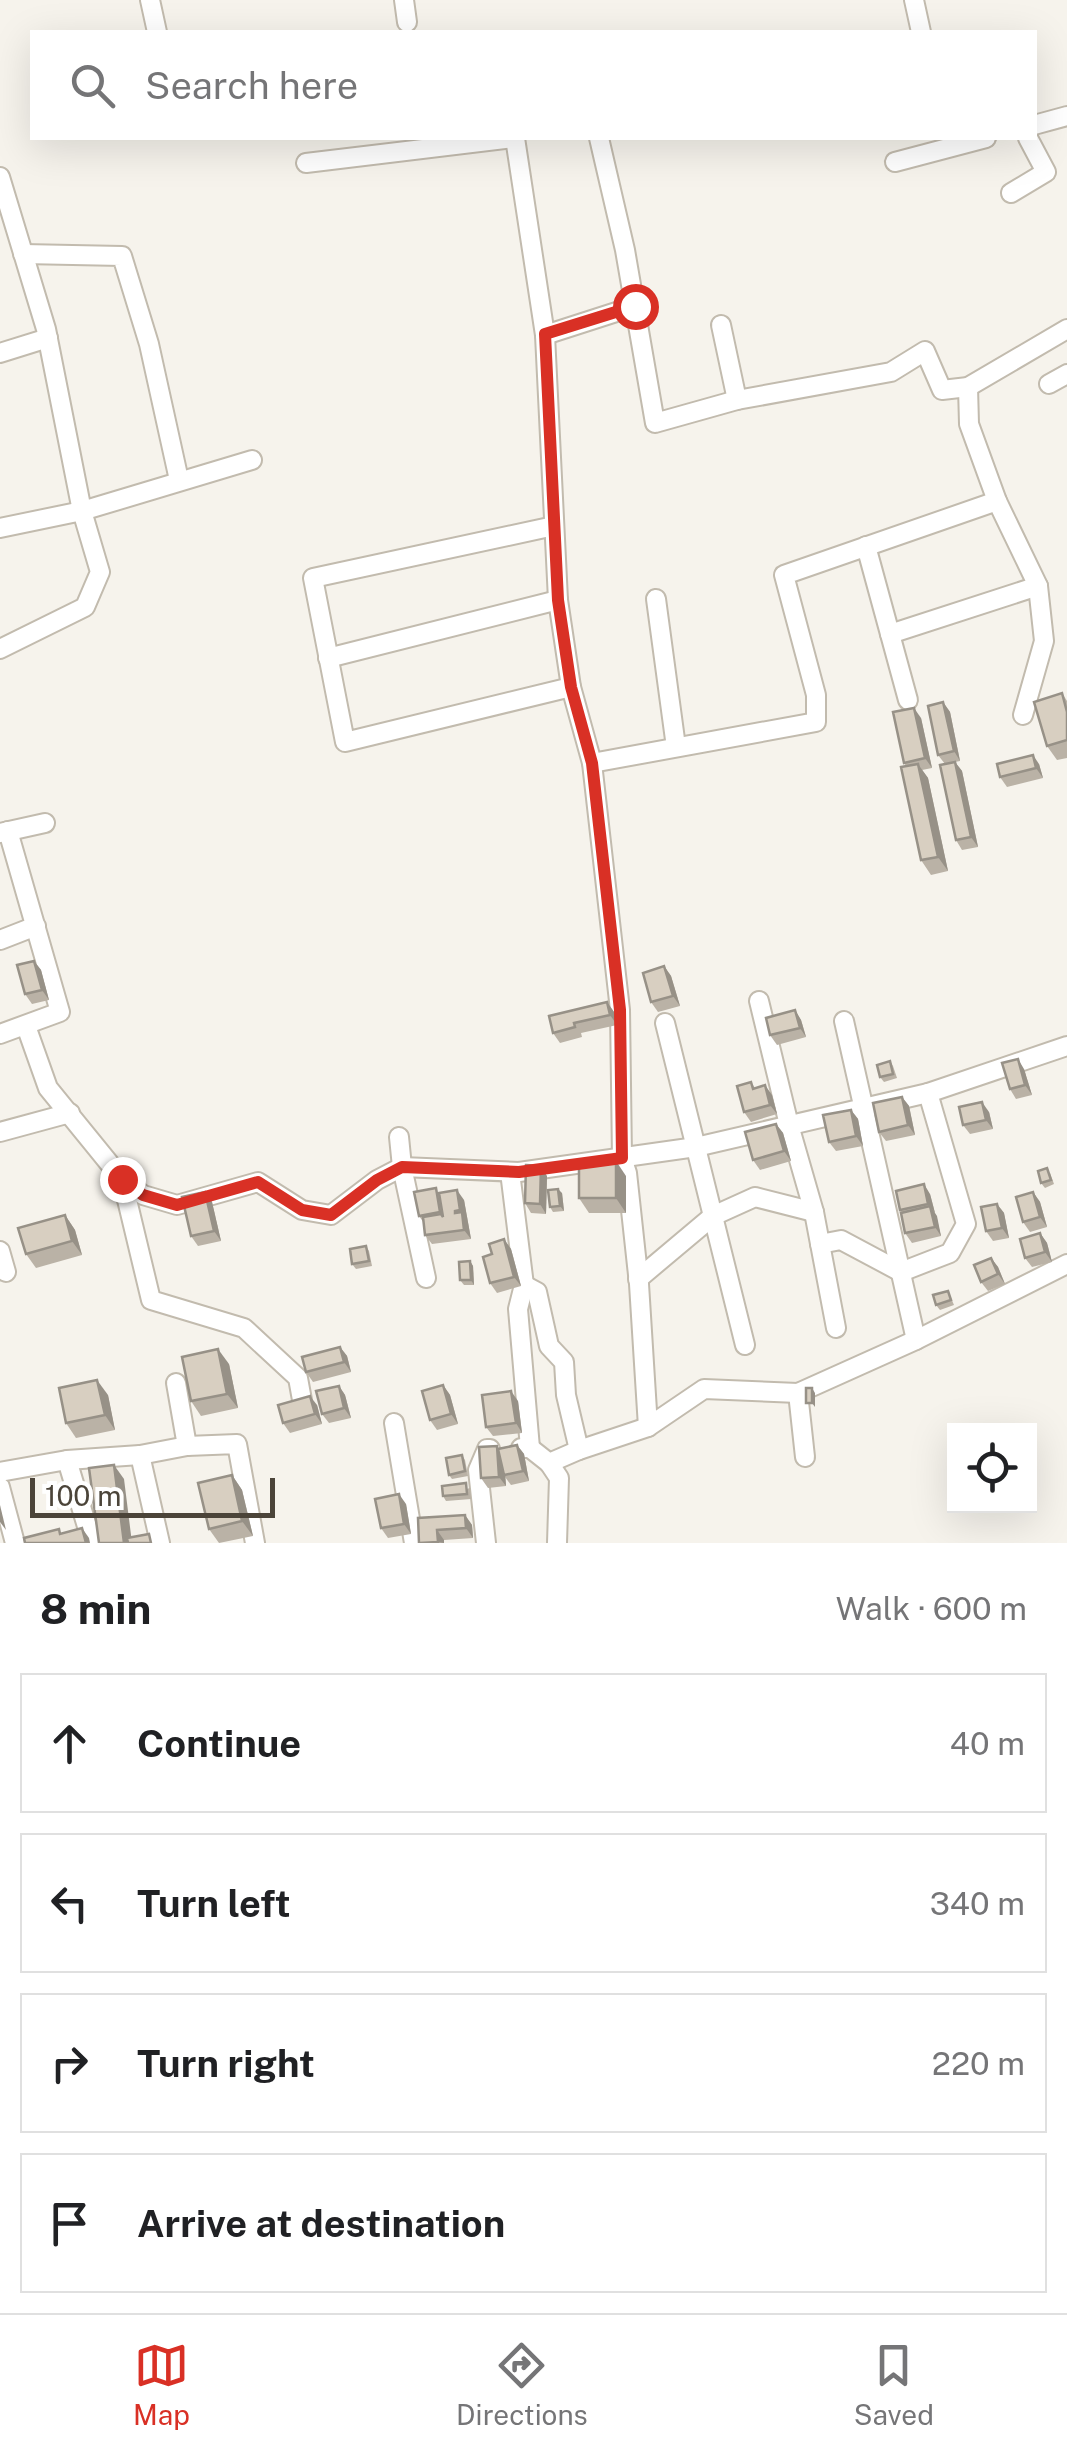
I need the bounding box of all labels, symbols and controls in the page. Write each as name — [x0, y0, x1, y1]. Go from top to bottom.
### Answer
search box — [30, 30, 1037, 140]
icon: search — [65, 58, 120, 113]
text: Search here — [145, 63, 358, 108]
route start — [613, 284, 659, 330]
route end — [100, 1157, 146, 1203]
map controls — [947, 1423, 1037, 1513]
button: locate — [947, 1423, 1037, 1513]
scale bar — [30, 1473, 275, 1518]
text: 100 m — [45, 1479, 122, 1512]
text: 8 min — [40, 1584, 152, 1633]
text: Walk · 600 m — [836, 1590, 1027, 1627]
icon: ahead — [42, 1716, 97, 1771]
text: Continue — [137, 1721, 301, 1766]
text: 40 m — [950, 1725, 1025, 1762]
icon: left — [42, 1876, 97, 1931]
text: Turn left — [137, 1881, 291, 1926]
text: 340 m — [930, 1885, 1025, 1922]
icon: right — [42, 2036, 97, 2091]
text: Turn right — [137, 2041, 315, 2086]
text: 220 m — [932, 2045, 1025, 2082]
icon: arrive — [42, 2196, 97, 2251]
text: Arrive at destination — [137, 2201, 505, 2246]
tab: Map — [133, 2338, 190, 2431]
tab: Directions — [456, 2338, 588, 2431]
tab: Saved — [854, 2338, 934, 2431]

